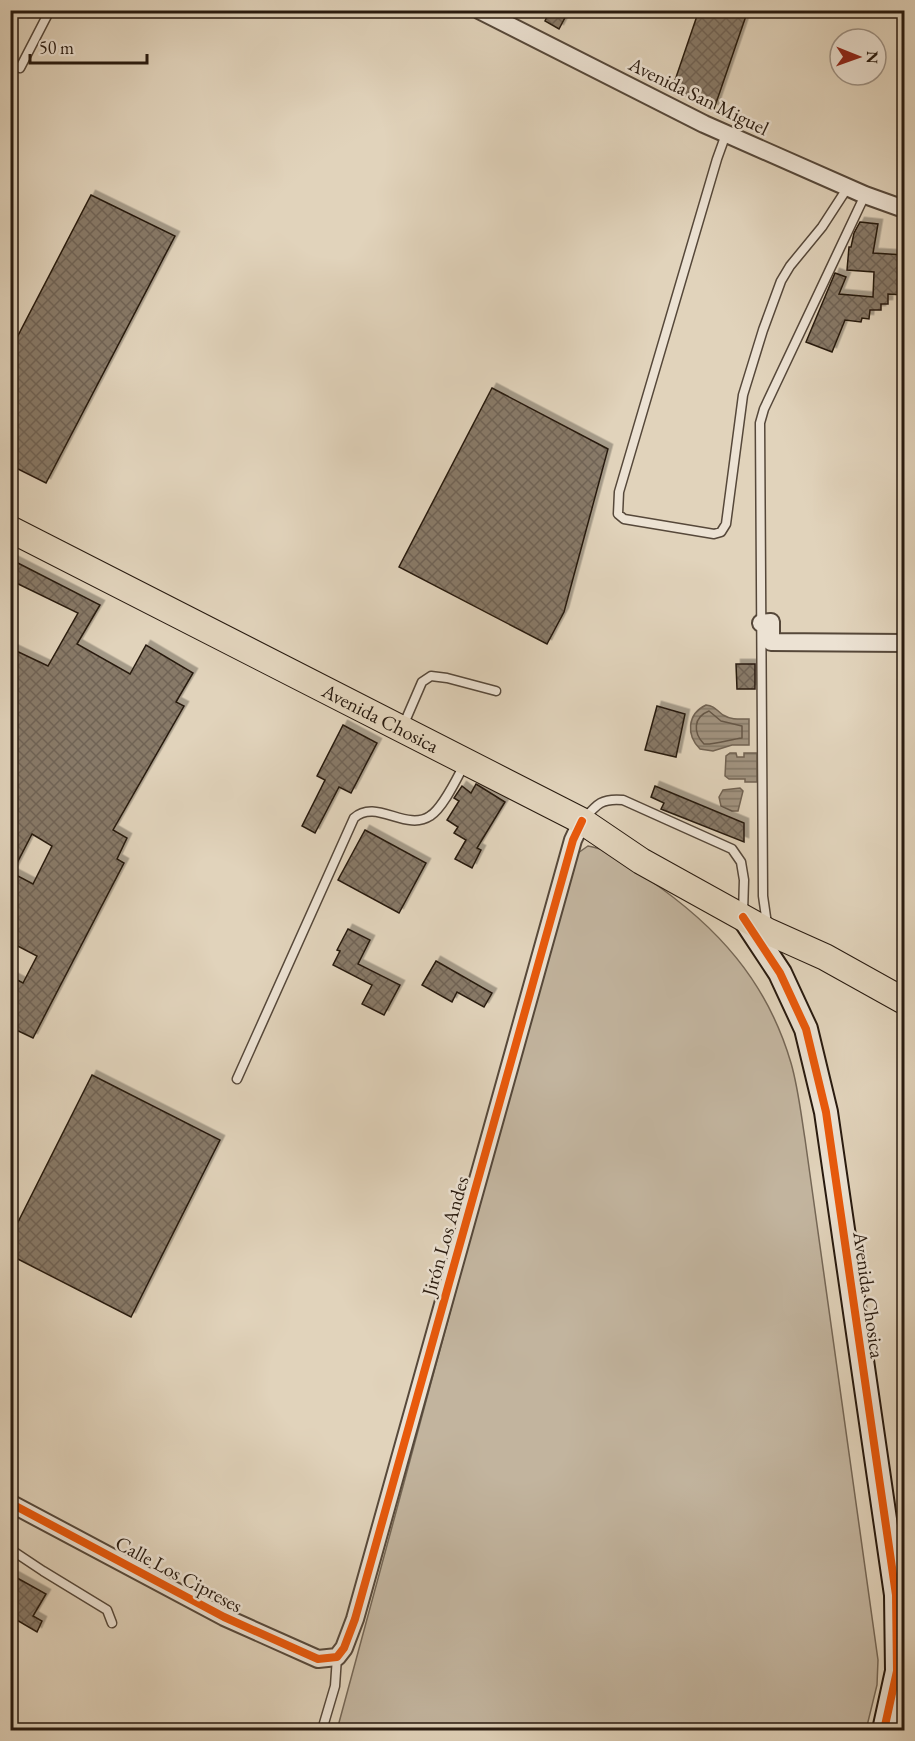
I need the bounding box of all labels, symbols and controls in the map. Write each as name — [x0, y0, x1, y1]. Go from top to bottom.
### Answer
scale bar — [30, 27, 147, 65]
north arrow — [828, 27, 888, 87]
text: 50 m — [39, 36, 74, 59]
street label: Avenida San Miguel — [624, 50, 773, 141]
text: N — [862, 51, 883, 64]
street label: Avenida Chosica — [317, 677, 443, 759]
street label: Jirón Los Andes — [415, 1173, 475, 1301]
street label: Avenida Chosica — [847, 1229, 891, 1360]
street label: Calle Los Cipreses — [111, 1530, 247, 1618]

